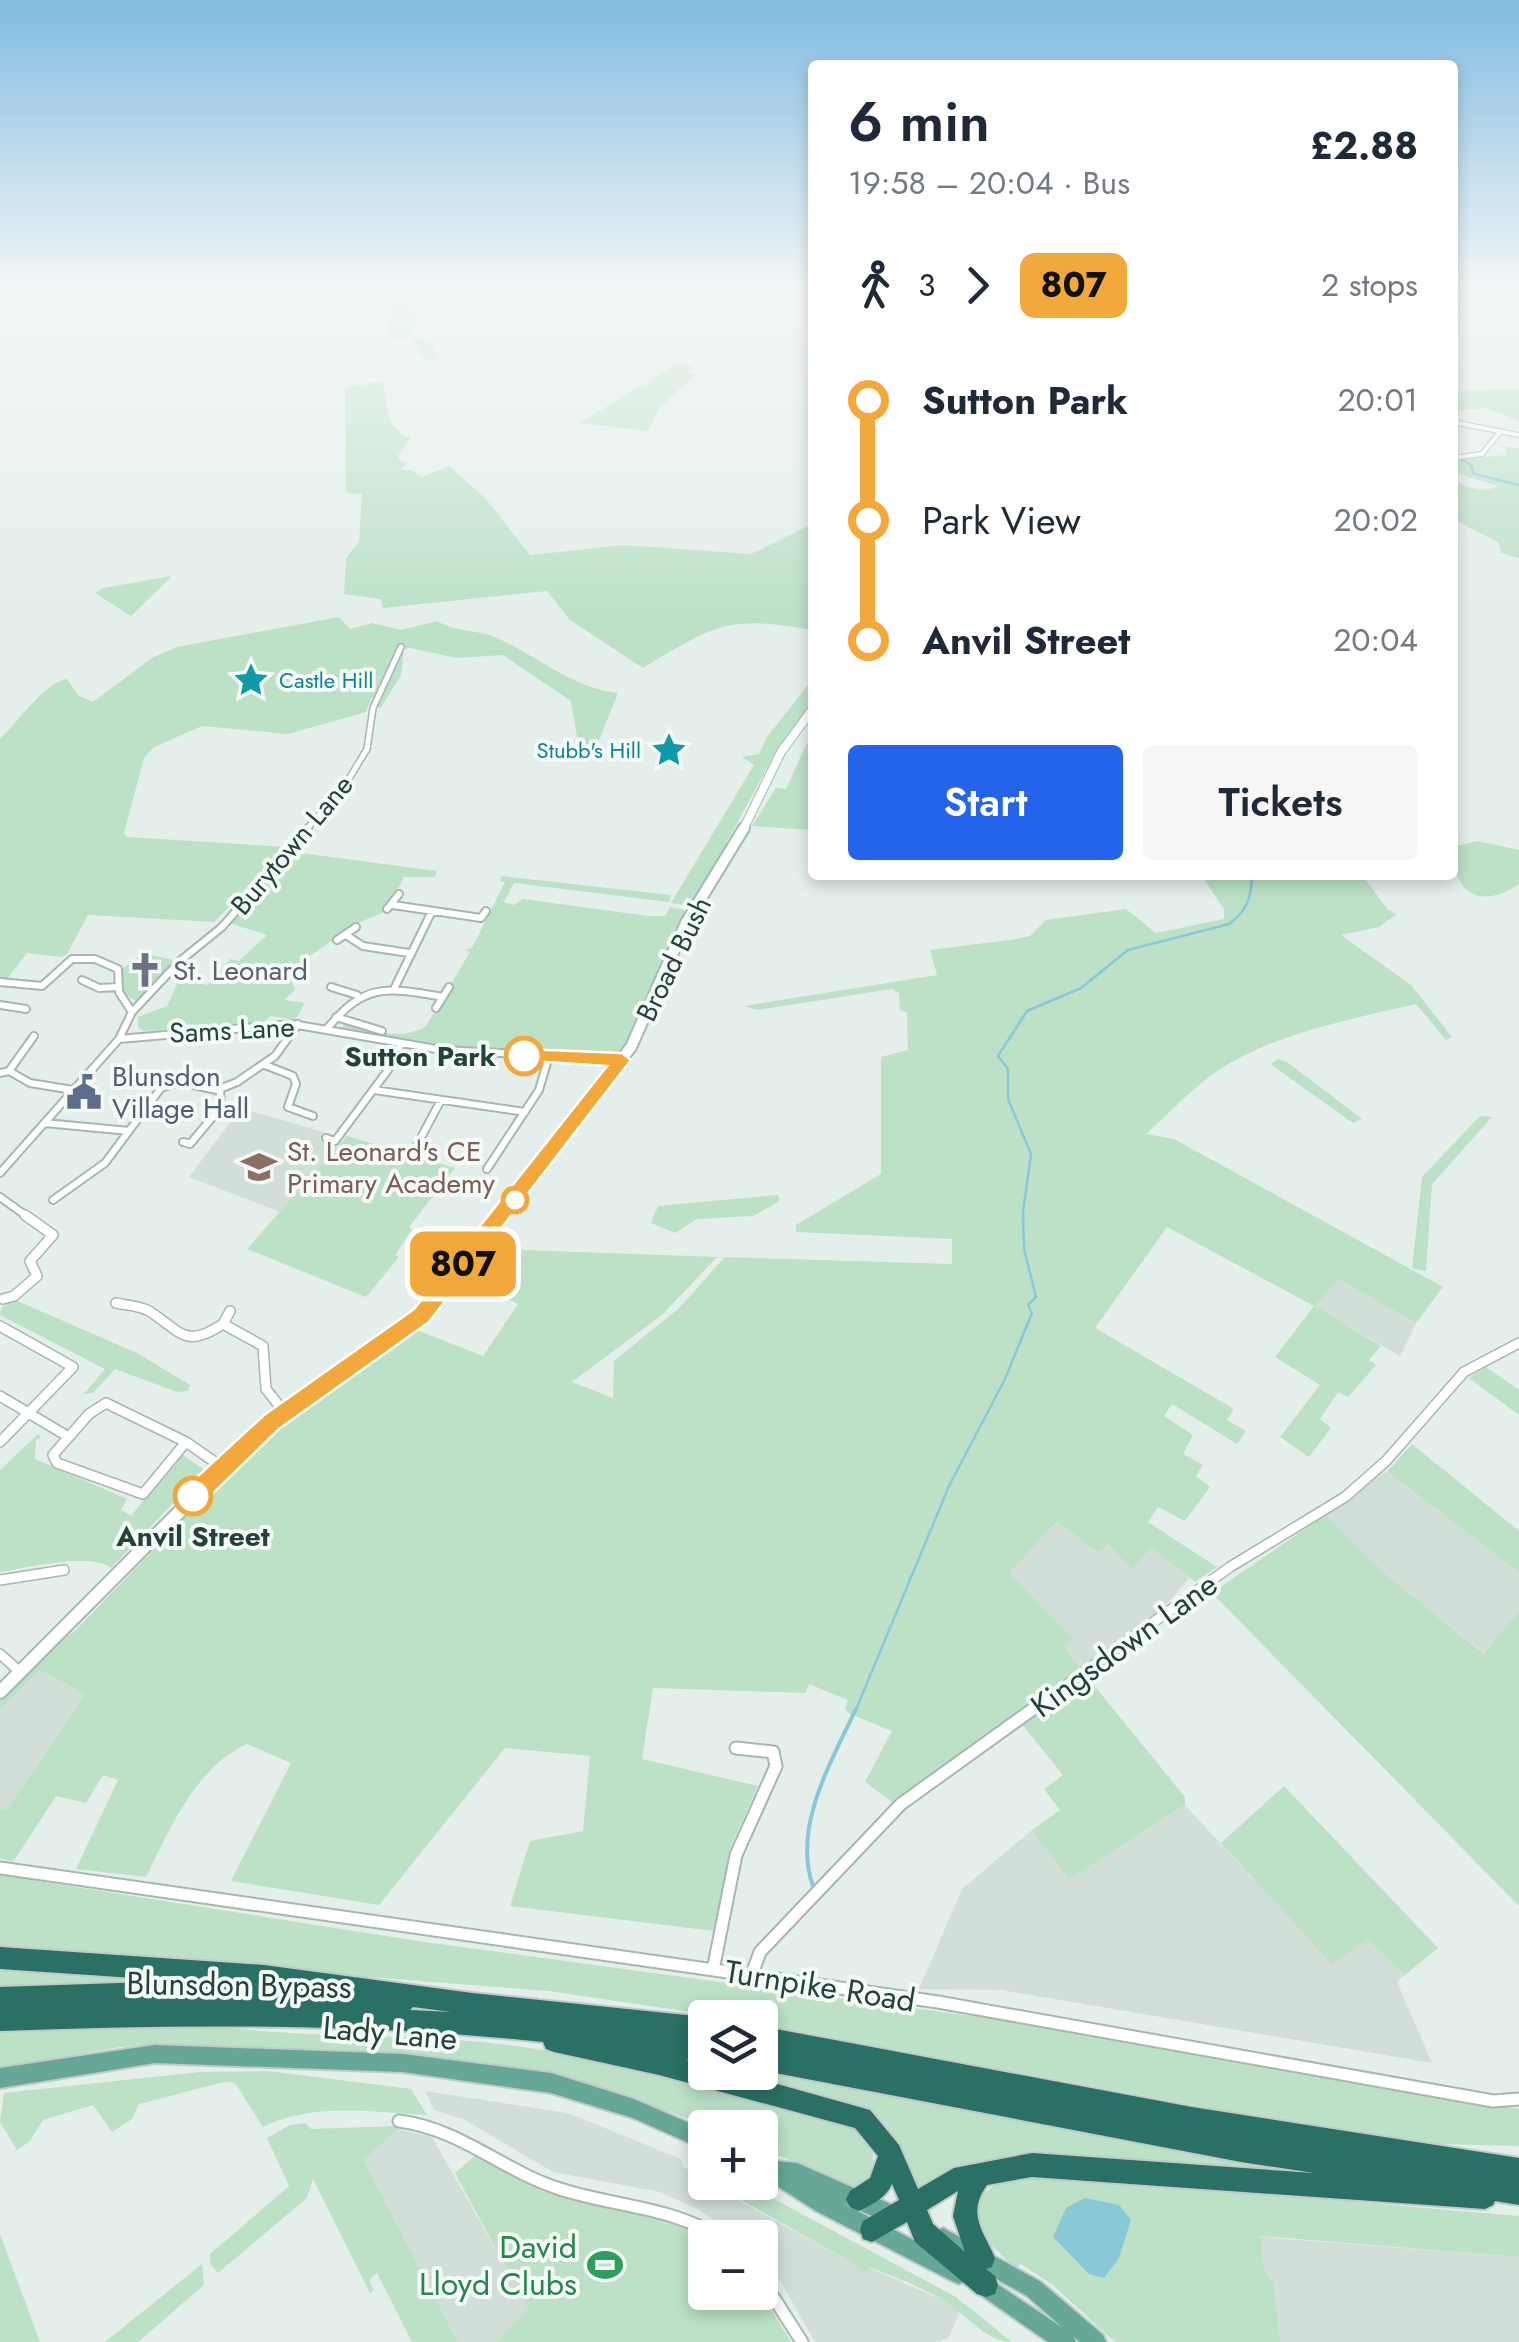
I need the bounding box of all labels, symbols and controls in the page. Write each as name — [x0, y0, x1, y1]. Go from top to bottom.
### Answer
text: 6 min — [848, 82, 990, 162]
text: £2.88 — [1310, 118, 1418, 173]
text: 19:58 – 20:04 · Bus — [848, 160, 1130, 206]
icon: walk — [848, 258, 903, 313]
icon: forward — [950, 258, 1005, 313]
text: 807 — [1040, 260, 1107, 310]
text: 3 — [918, 262, 935, 308]
text: 2 stops — [1321, 262, 1418, 308]
text: Sutton Park — [922, 373, 1128, 428]
text: 20:01 — [1337, 377, 1418, 423]
text: Park View — [922, 493, 1081, 548]
text: 20:02 — [1334, 497, 1418, 543]
text: Anvil Street — [922, 613, 1130, 668]
text: 20:04 — [1333, 617, 1418, 663]
place icon: Castle Hill — [232, 661, 270, 699]
place label: Castle Hill — [279, 664, 373, 696]
place icon: Stubb's Hill — [650, 731, 688, 769]
place label: Stubb's Hill — [537, 734, 641, 766]
button: Start — [848, 745, 1123, 860]
button: Tickets — [1143, 745, 1418, 860]
street label: Burytown Lane — [221, 766, 363, 924]
street label: Broad Bush — [626, 890, 722, 1028]
place label: St. Leonard — [173, 950, 308, 991]
church icon: St. Leonard — [126, 951, 164, 989]
street label: Sams Lane — [168, 1006, 296, 1054]
place label: Sutton Park — [344, 1036, 496, 1077]
marker: Sutton Park — [505, 1037, 543, 1075]
place label: Blunsdon Village Hall — [112, 1056, 249, 1129]
public building icon: Blunsdon Village Hall — [65, 1073, 103, 1111]
place label: St. Leonard's CE Primary Academy — [287, 1131, 496, 1204]
school or university icon: St. Leonard's CE Primary Academy — [240, 1148, 278, 1186]
unlabelled marker — [502, 1187, 528, 1213]
line badge: 807 — [406, 1232, 520, 1296]
text: 807 — [430, 1239, 496, 1289]
marker: Anvil Street — [174, 1477, 212, 1515]
place label: Anvil Street — [115, 1516, 270, 1557]
street label: Kingsdown Lane — [1021, 1561, 1227, 1729]
street label: Turnpike Road — [721, 1948, 919, 2024]
street label: Blunsdon Bypass — [126, 1960, 352, 2010]
map controls — [688, 2000, 778, 2310]
button: layers — [688, 2000, 778, 2090]
street label: Lady Lane — [321, 2004, 459, 2062]
button: + — [688, 2110, 778, 2200]
button: − — [688, 2220, 778, 2310]
place label: David Lloyd Clubs — [419, 2224, 577, 2307]
sports icon: David Lloyd Clubs — [586, 2246, 624, 2284]

